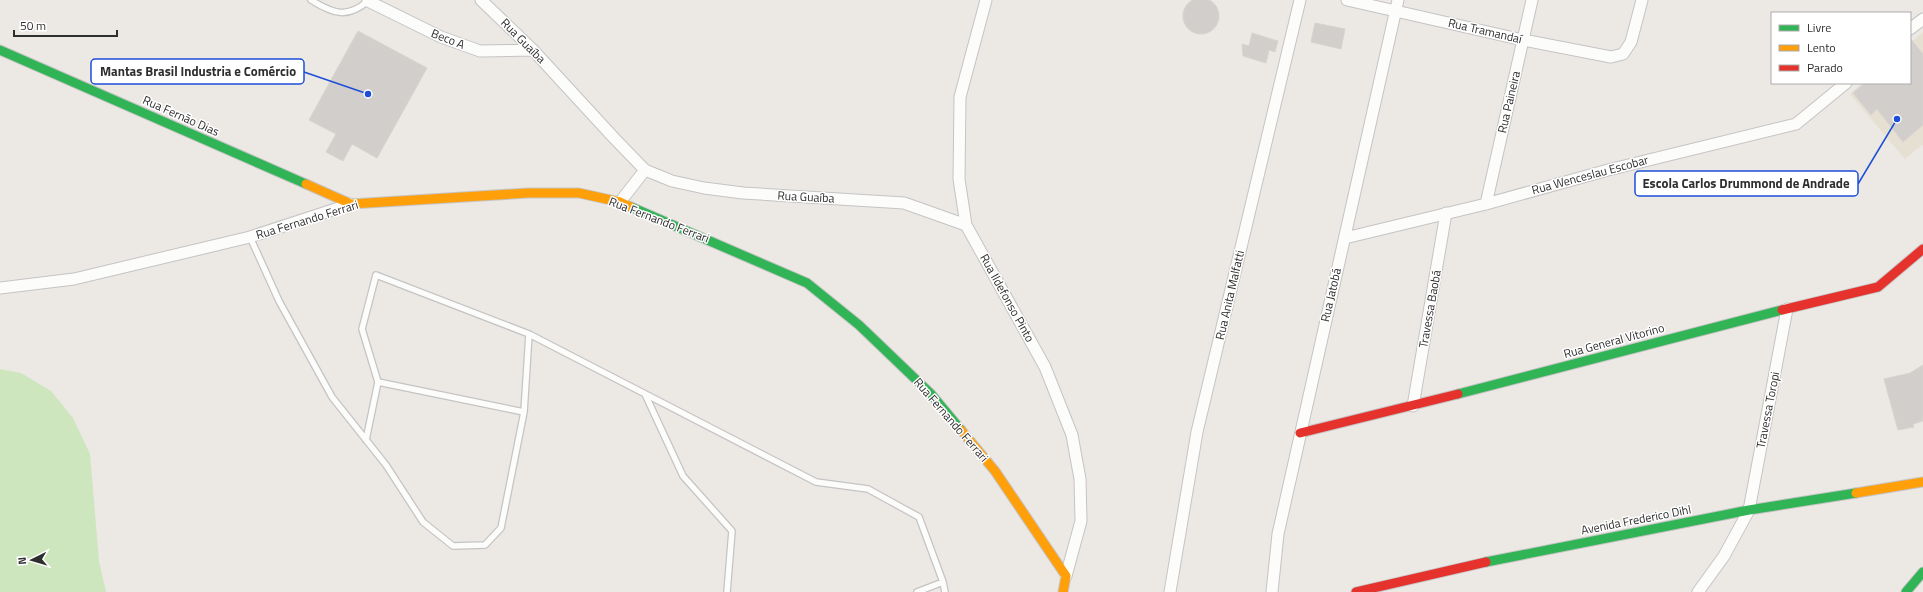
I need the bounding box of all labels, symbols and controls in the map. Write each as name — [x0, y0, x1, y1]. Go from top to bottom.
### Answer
scale bar — [14, 12, 117, 38]
legend — [1771, 12, 1911, 84]
street label: Rua Tramandaí — [1446, 13, 1525, 49]
street label: Rua Guaíba — [496, 14, 550, 68]
text: 50 m — [20, 16, 46, 35]
text: Livre — [1807, 18, 1831, 37]
street label: Beco A — [429, 23, 468, 54]
text: Lento — [1807, 38, 1836, 57]
text: Parado — [1807, 58, 1843, 77]
callout: Mantas Brasil Industria e Comércio — [91, 59, 304, 84]
text: Mantas Brasil Industria e Comércio — [100, 61, 296, 81]
street label: Rua Paineira — [1492, 69, 1525, 135]
street label: Rua Fernão Dias — [140, 90, 223, 141]
street label: Rua Wenceslau Escobar — [1529, 150, 1650, 199]
callout: Escola Carlos Drummond de Andrade — [1635, 171, 1858, 196]
text: Escola Carlos Drummond de Andrade — [1642, 173, 1850, 193]
street label: Rua Guaíba — [777, 186, 835, 207]
street label: Rua Fernando Ferrari — [606, 192, 712, 247]
street label: Rua Fernando Ferrari — [253, 195, 360, 244]
street label: Rua Anita Malfatti — [1210, 248, 1249, 342]
street label: Rua Ildefonso Pinto — [975, 250, 1040, 345]
street label: Rua Jatobá — [1315, 266, 1346, 324]
street label: Travessa Baobá — [1413, 268, 1446, 349]
street label: Rua General Vitorino — [1561, 318, 1666, 363]
street label: Travessa Toropi — [1751, 370, 1784, 450]
street label: Rua Fernando Ferrari — [909, 373, 993, 466]
street label: Avenida Frederico Dihl — [1579, 500, 1693, 540]
north arrow — [12, 540, 52, 580]
text: N — [14, 556, 30, 565]

